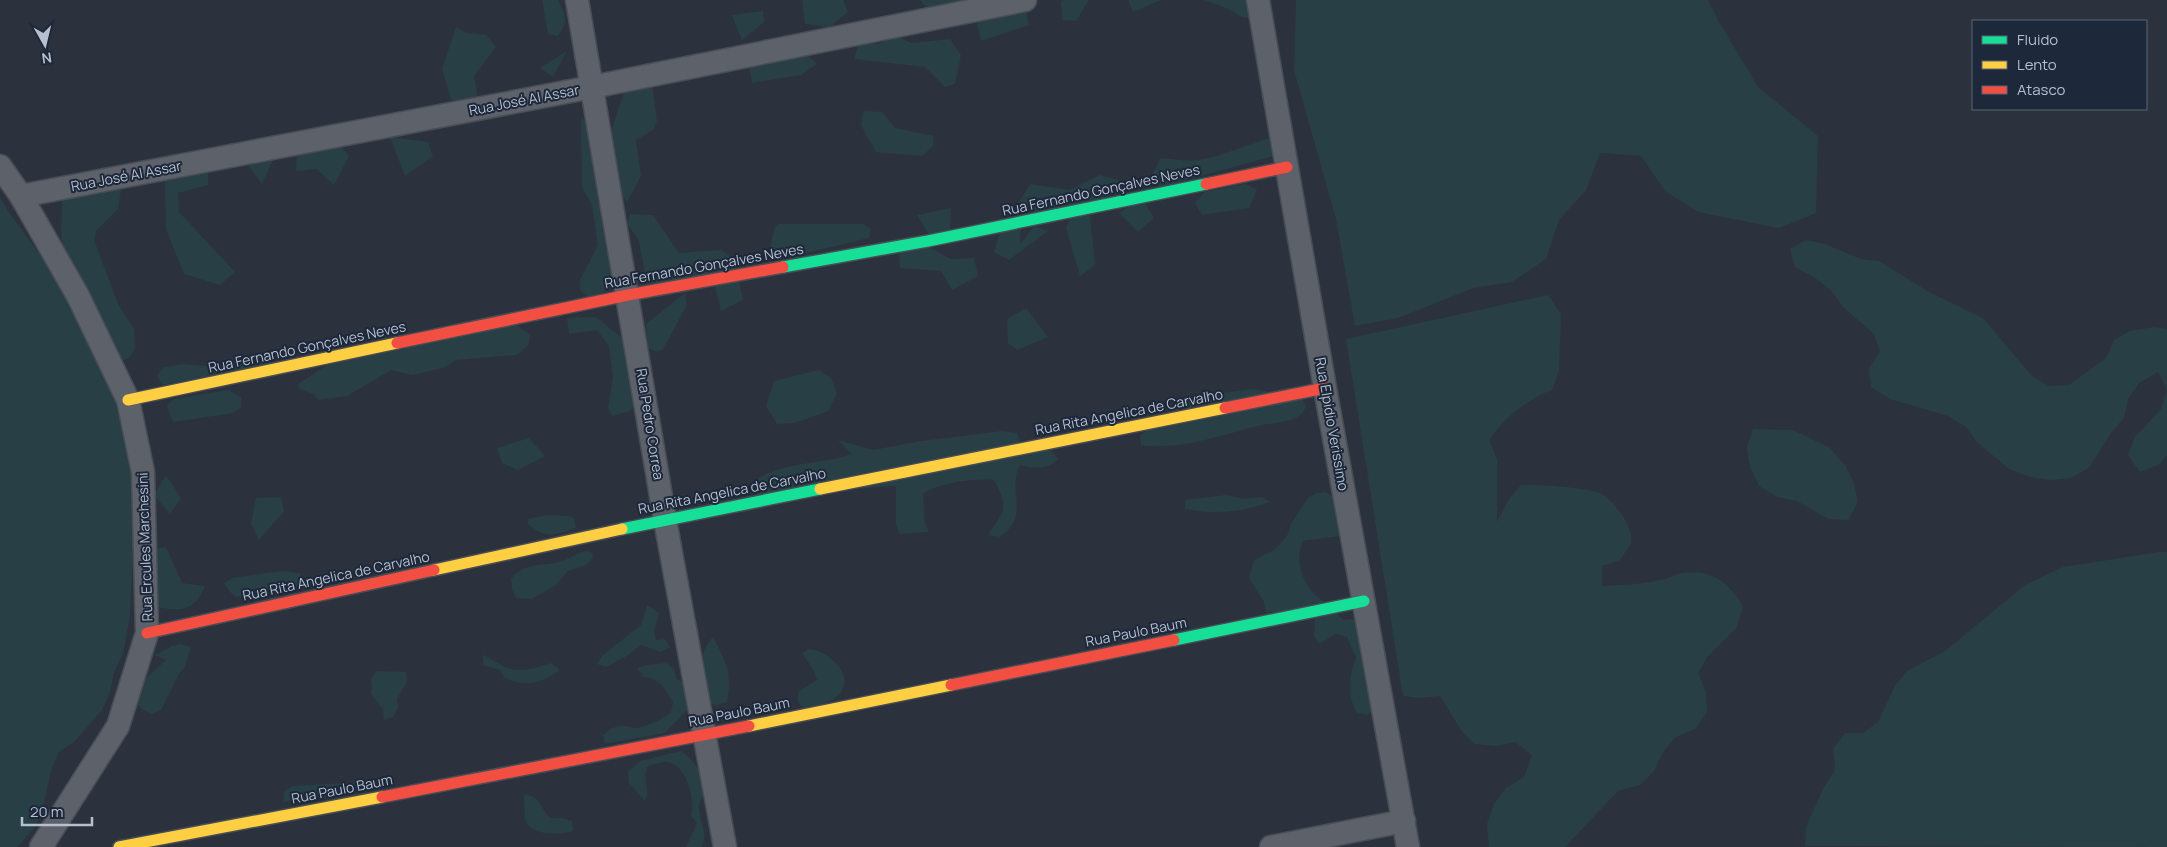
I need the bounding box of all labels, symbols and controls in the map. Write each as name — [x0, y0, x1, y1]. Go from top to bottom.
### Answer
north arrow — [20, 20, 70, 70]
legend — [1972, 20, 2147, 110]
text: Fluido — [2017, 29, 2058, 50]
text: N — [41, 48, 53, 68]
text: Lento — [2017, 54, 2057, 75]
street label: Rua José Al Assar — [467, 79, 581, 120]
text: Atasco — [2017, 79, 2065, 100]
street label: Rua José Al Assar — [69, 155, 183, 196]
street label: Rua Fernando Gonçalves Neves — [1000, 159, 1202, 220]
street label: Rua Fernando Gonçalves Neves — [603, 239, 805, 292]
street label: Rua Fernando Gonçalves Neves — [206, 316, 408, 377]
street label: Rua Elpidio Verissimo — [1311, 356, 1354, 492]
street label: Rua Pedro Correa — [632, 367, 669, 481]
street label: Rua Rita Angelica de Carvalho — [1033, 384, 1224, 439]
street label: Rua Rita Angelica de Carvalho — [636, 463, 827, 518]
street label: Rua Ercules Marchesini — [132, 472, 157, 622]
street label: Rua Rita Angelica de Carvalho — [241, 546, 431, 605]
street label: Rua Paulo Baum — [1084, 612, 1188, 651]
street label: Rua Paulo Baum — [687, 692, 791, 731]
street label: Rua Paulo Baum — [290, 769, 394, 808]
scale bar — [22, 794, 92, 826]
text: 20 m — [30, 801, 63, 822]

